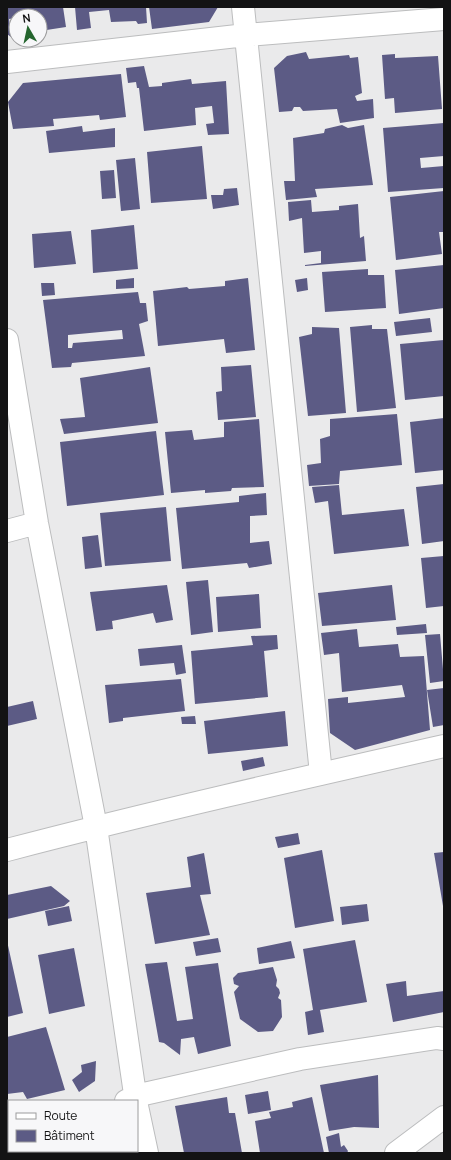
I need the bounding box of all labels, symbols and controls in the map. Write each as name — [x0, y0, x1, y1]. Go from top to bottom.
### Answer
north arrow — [8, 8, 48, 48]
text: N — [21, 10, 32, 26]
legend — [8, 1100, 138, 1152]
text: Route — [44, 1107, 77, 1124]
text: Bâtiment — [44, 1127, 95, 1144]

